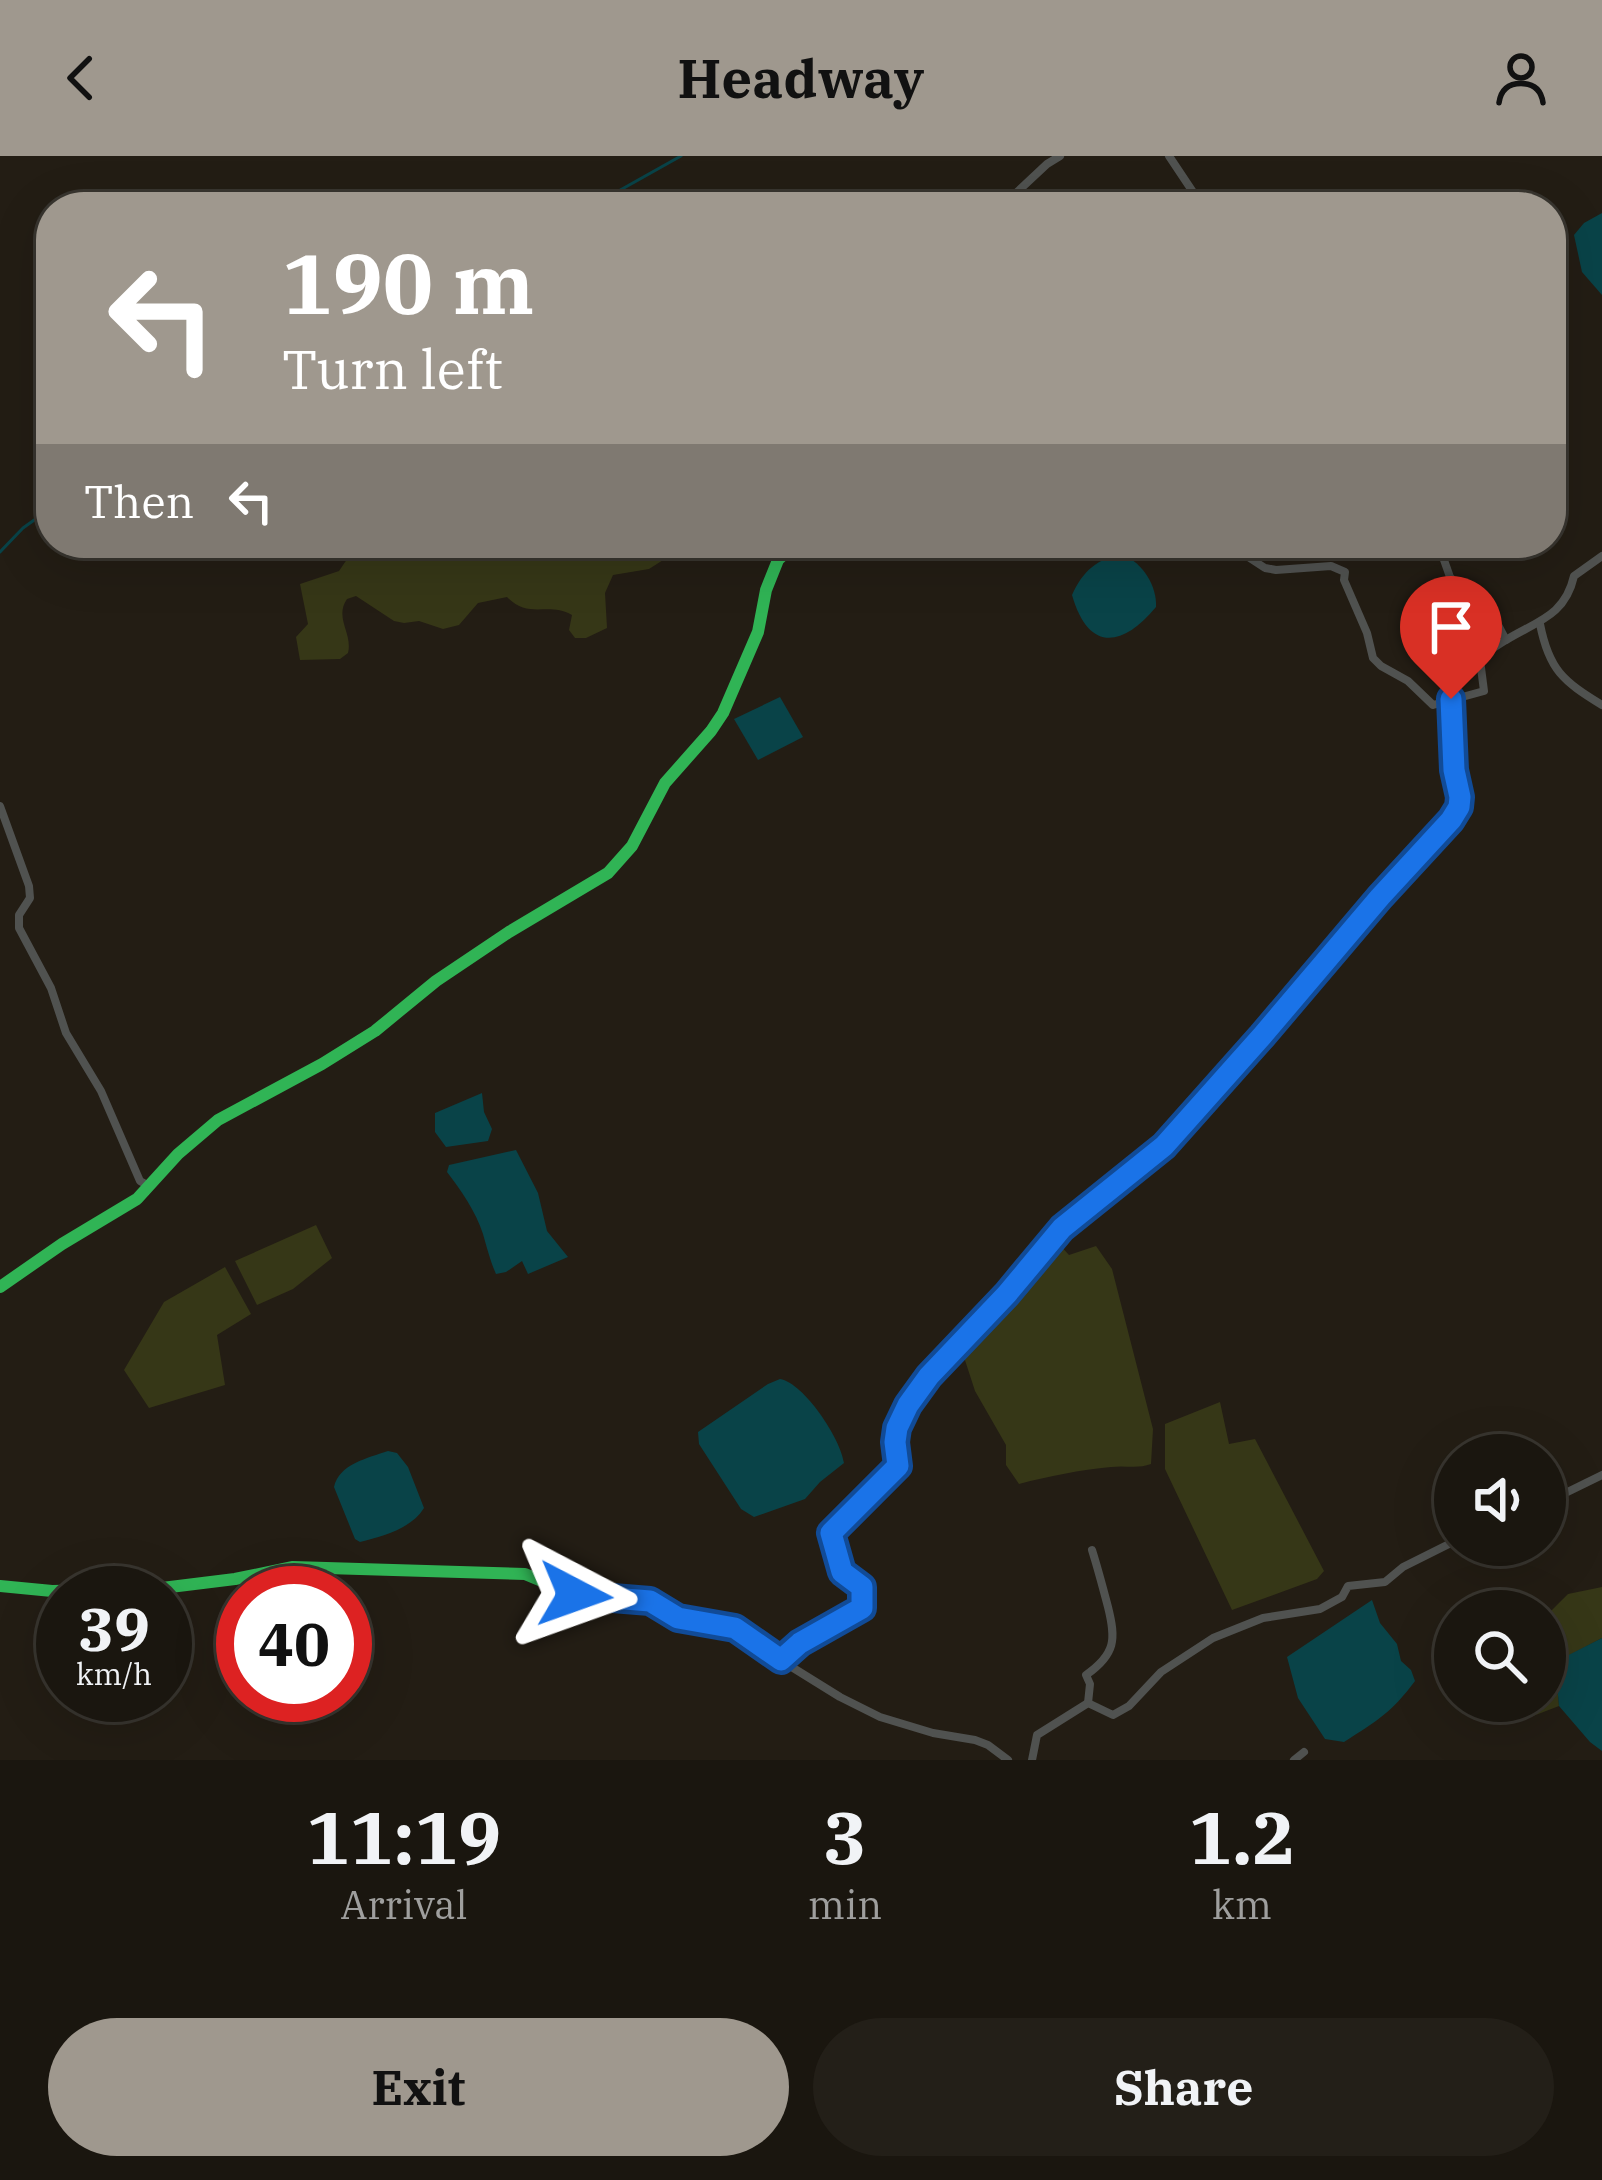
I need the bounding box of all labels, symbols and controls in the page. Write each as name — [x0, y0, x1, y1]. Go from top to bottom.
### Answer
text: Headway — [678, 43, 924, 113]
icon: back — [48, 45, 114, 111]
icon: person — [1488, 45, 1554, 111]
text: 190 m — [282, 228, 534, 337]
icon: left — [84, 240, 240, 396]
text: Turn left — [282, 334, 503, 404]
icon: left — [218, 468, 284, 534]
text: Then — [84, 472, 194, 530]
pin — [1400, 576, 1502, 699]
icon: arrive — [1418, 594, 1484, 660]
map controls — [1434, 1434, 1566, 1722]
button: sound — [1434, 1434, 1566, 1566]
position arrow — [512, 1532, 638, 1658]
speed limit sign: 40 — [216, 1566, 372, 1722]
text: 39 — [78, 1589, 150, 1668]
button: search — [1434, 1590, 1566, 1722]
text: km/h — [76, 1654, 152, 1693]
text: 11:19 — [307, 1790, 501, 1884]
text: 3 — [823, 1790, 867, 1884]
text: 1.2 — [1189, 1790, 1295, 1884]
text: Arrival — [340, 1879, 467, 1930]
text: min — [808, 1879, 882, 1930]
text: km — [1212, 1879, 1272, 1930]
button: Exit — [48, 2018, 789, 2156]
button: Share — [813, 2018, 1554, 2156]

